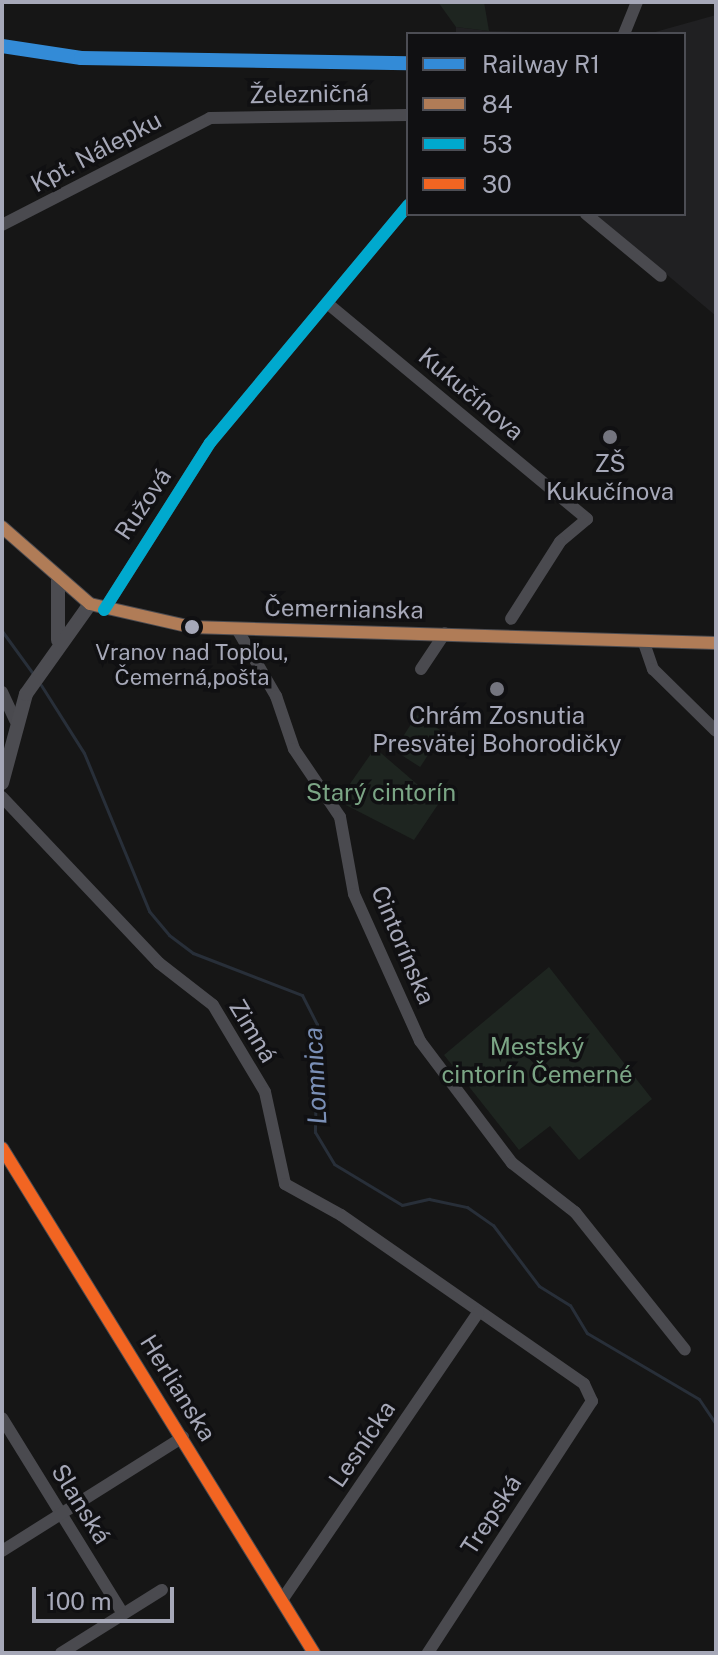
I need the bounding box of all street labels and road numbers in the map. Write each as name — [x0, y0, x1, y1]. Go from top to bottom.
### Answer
street label: Železničná — [249, 79, 369, 109]
street label: Kpt. Nálepku — [26, 106, 166, 198]
street label: Kukučínova — [413, 342, 529, 446]
street label: Ružová — [109, 463, 177, 545]
street label: Čemernianska — [264, 593, 424, 625]
street label: Cintorínska — [365, 881, 441, 1009]
street label: Zimná — [223, 994, 283, 1068]
street label: Herlianska — [134, 1330, 222, 1446]
street label: Lesnícka — [323, 1395, 401, 1493]
street label: Slanská — [45, 1459, 117, 1549]
street label: Trepská — [455, 1470, 527, 1560]

